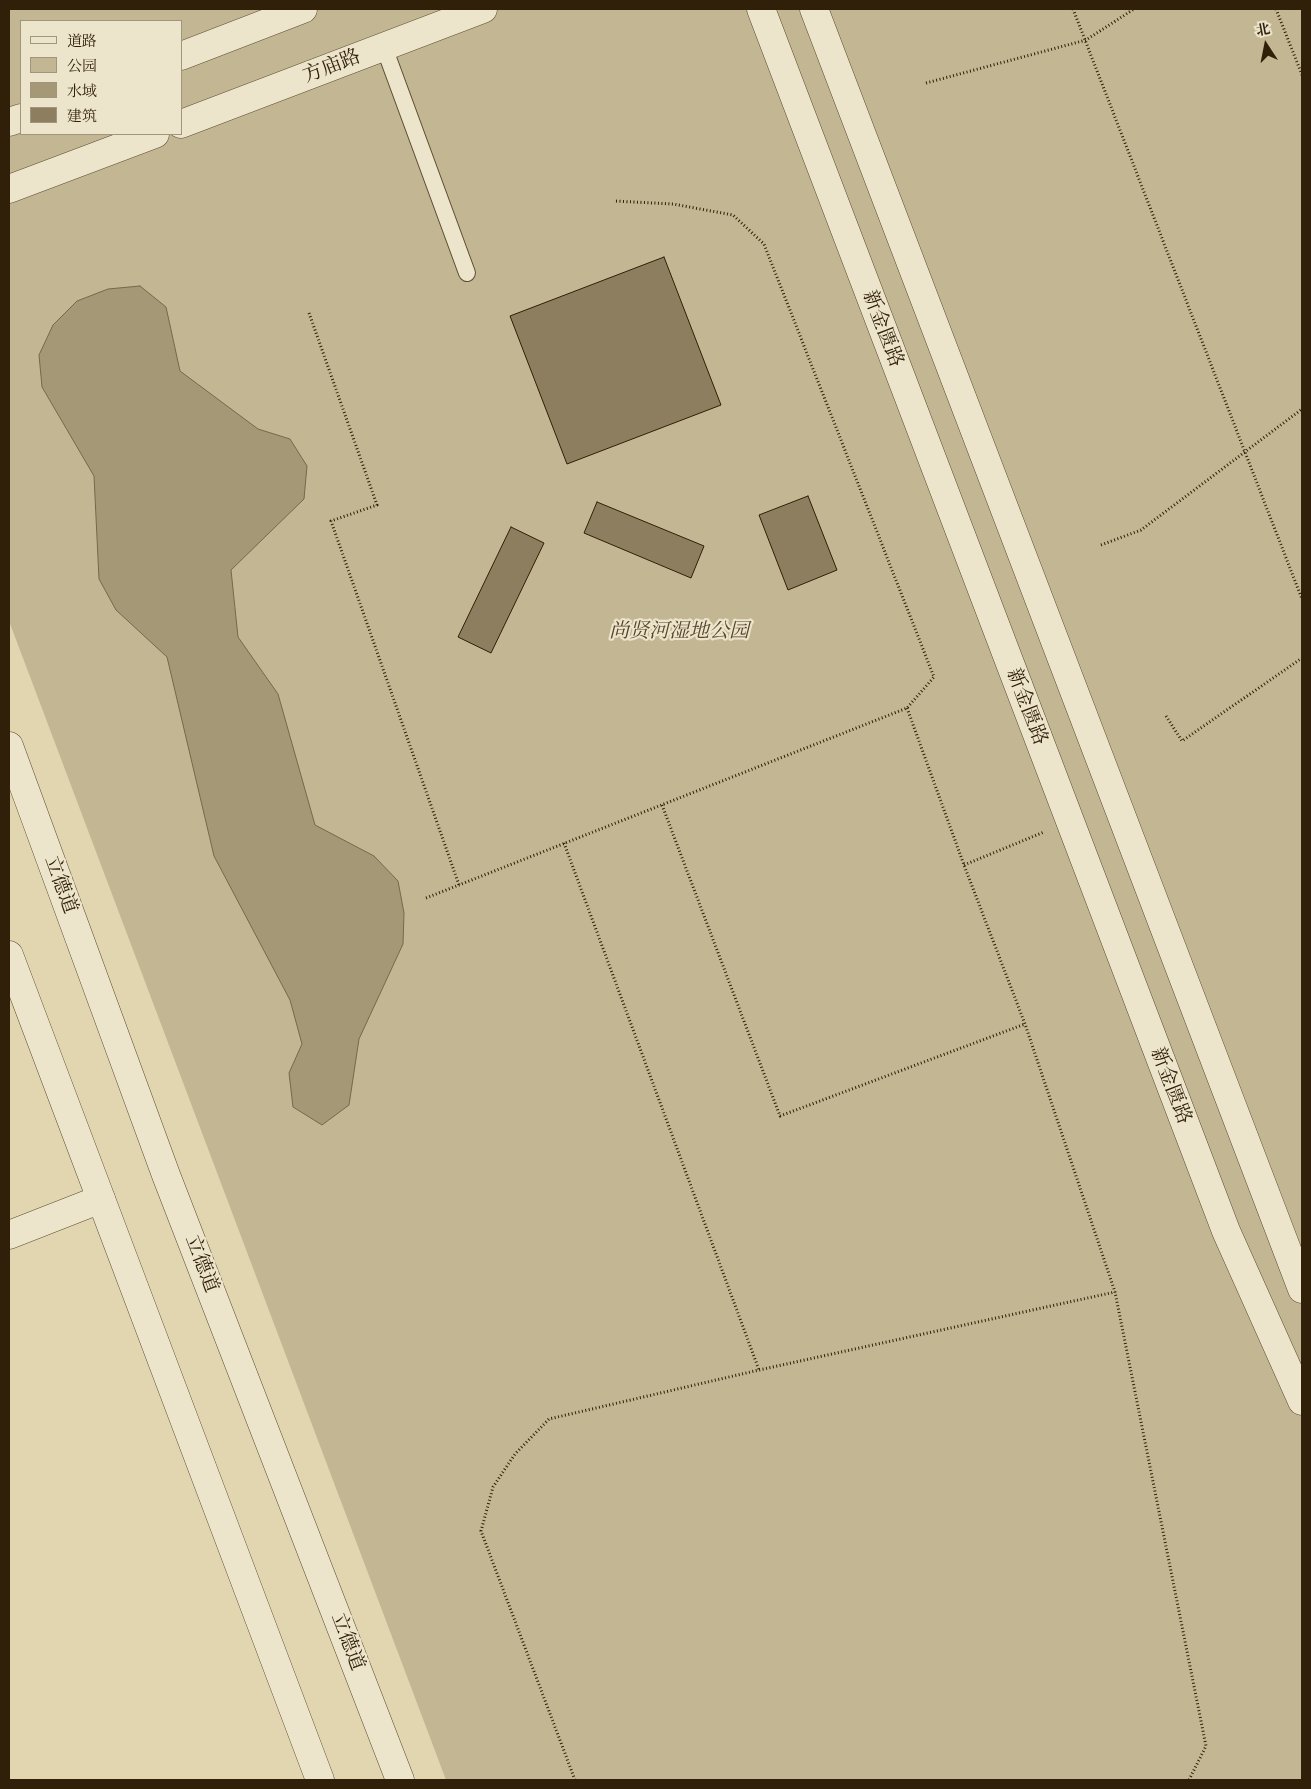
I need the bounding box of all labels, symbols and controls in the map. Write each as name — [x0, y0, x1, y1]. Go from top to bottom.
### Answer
legend — [20, 20, 182, 135]
north arrow — [1241, 20, 1291, 70]
text: 北 — [1255, 20, 1272, 40]
text: 道路 — [67, 32, 97, 51]
street label: 方庙路 — [300, 45, 364, 89]
text: 公园 — [67, 57, 97, 76]
text: 水域 — [67, 82, 97, 101]
text: 建筑 — [67, 107, 97, 126]
street label: 新金匮路 — [856, 287, 908, 371]
park label: 尚贤河湿地公园 — [609, 620, 749, 644]
street label: 新金匮路 — [1000, 665, 1052, 749]
street label: 立德道 — [38, 853, 82, 917]
street label: 新金匮路 — [1144, 1044, 1196, 1128]
street label: 立德道 — [179, 1232, 223, 1296]
street label: 立德道 — [325, 1610, 369, 1674]

